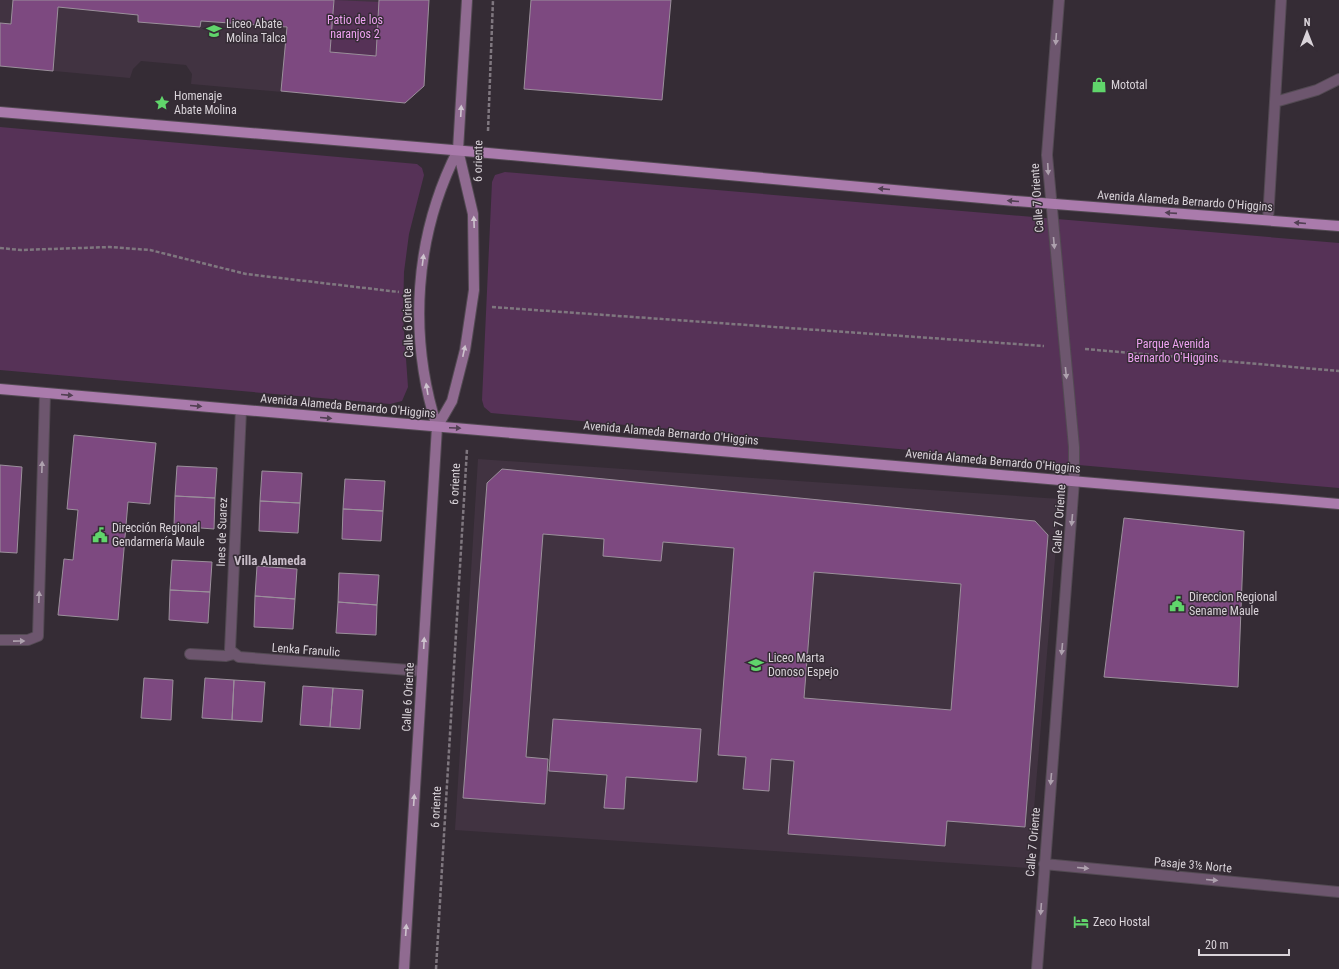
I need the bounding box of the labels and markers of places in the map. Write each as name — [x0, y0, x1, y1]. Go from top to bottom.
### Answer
place label: Liceo Abate Molina Talca — [226, 17, 286, 45]
school or university icon: Liceo Abate Molina Talca — [205, 22, 223, 40]
shop icon: Mototal — [1090, 76, 1108, 94]
place label: Mototal — [1111, 78, 1148, 92]
place label: Homenaje Abate Molina — [174, 89, 237, 117]
place icon: Homenaje Abate Molina — [153, 94, 171, 112]
place label: Dirección Regional Gendarmería Maule — [112, 521, 205, 549]
public building icon: Dirección Regional Gendarmería Maule — [91, 526, 109, 544]
place label: Direccion Regional Sename Maule — [1189, 590, 1277, 618]
public building icon: Direccion Regional Sename Maule — [1168, 595, 1186, 613]
place label: Liceo Marta Donoso Espejo — [768, 651, 839, 679]
school or university icon: Liceo Marta Donoso Espejo — [747, 656, 765, 674]
hotel icon: Zeco Hostal — [1072, 913, 1090, 931]
place label: Zeco Hostal — [1093, 915, 1150, 929]

